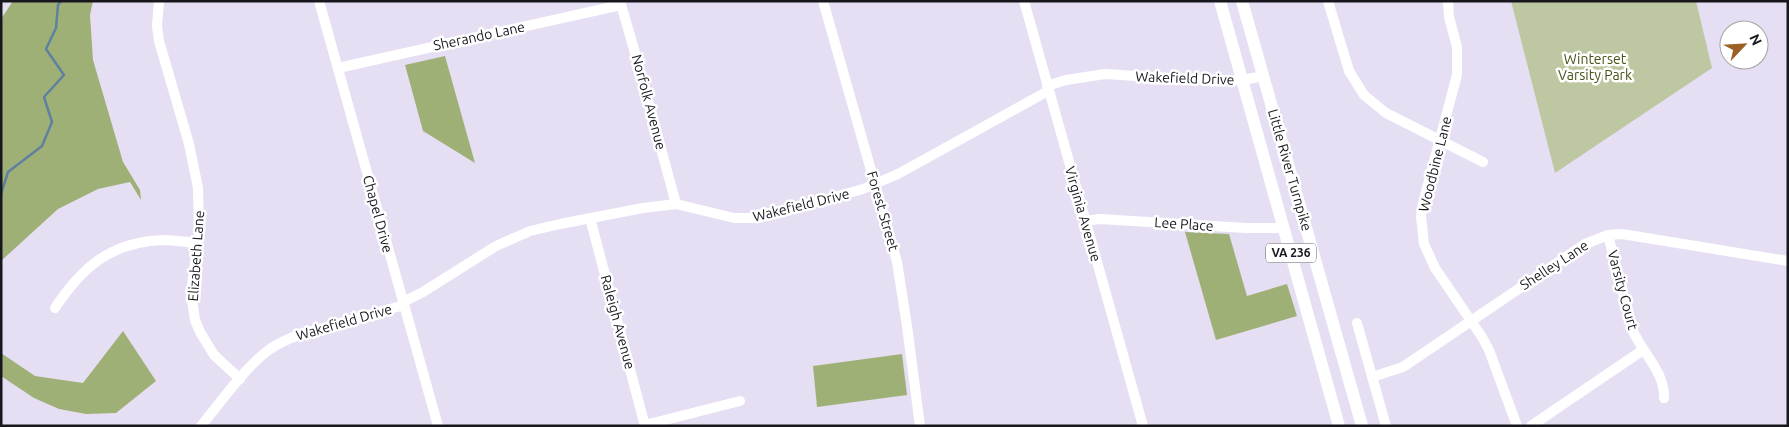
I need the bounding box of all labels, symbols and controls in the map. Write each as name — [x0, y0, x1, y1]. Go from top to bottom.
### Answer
street label: Sherando Lane — [432, 18, 526, 54]
north arrow — [1719, 20, 1769, 70]
text: N — [1746, 31, 1765, 48]
park label: Winterset Varsity Park — [1558, 51, 1632, 83]
street label: Norfolk Avenue — [629, 53, 669, 151]
street label: Wakefield Drive — [1135, 68, 1235, 88]
street label: Little River Turnpike — [1265, 107, 1315, 233]
street label: Woodbine Lane — [1415, 115, 1455, 213]
street label: Virginia Avenue — [1062, 164, 1104, 264]
street label: Forest Street — [864, 169, 902, 253]
street label: Chapel Drive — [360, 173, 396, 255]
street label: Wakefield Drive — [751, 185, 851, 225]
street label: Elizabeth Lane — [185, 210, 207, 302]
street label: Lee Place — [1154, 214, 1214, 234]
street label: Shelley Lane — [1517, 237, 1591, 293]
road number: VA 236 — [1266, 244, 1316, 262]
street label: Varsity Court — [1605, 248, 1641, 332]
street label: Raleigh Avenue — [598, 273, 638, 371]
street label: Wakefield Drive — [294, 301, 394, 343]

